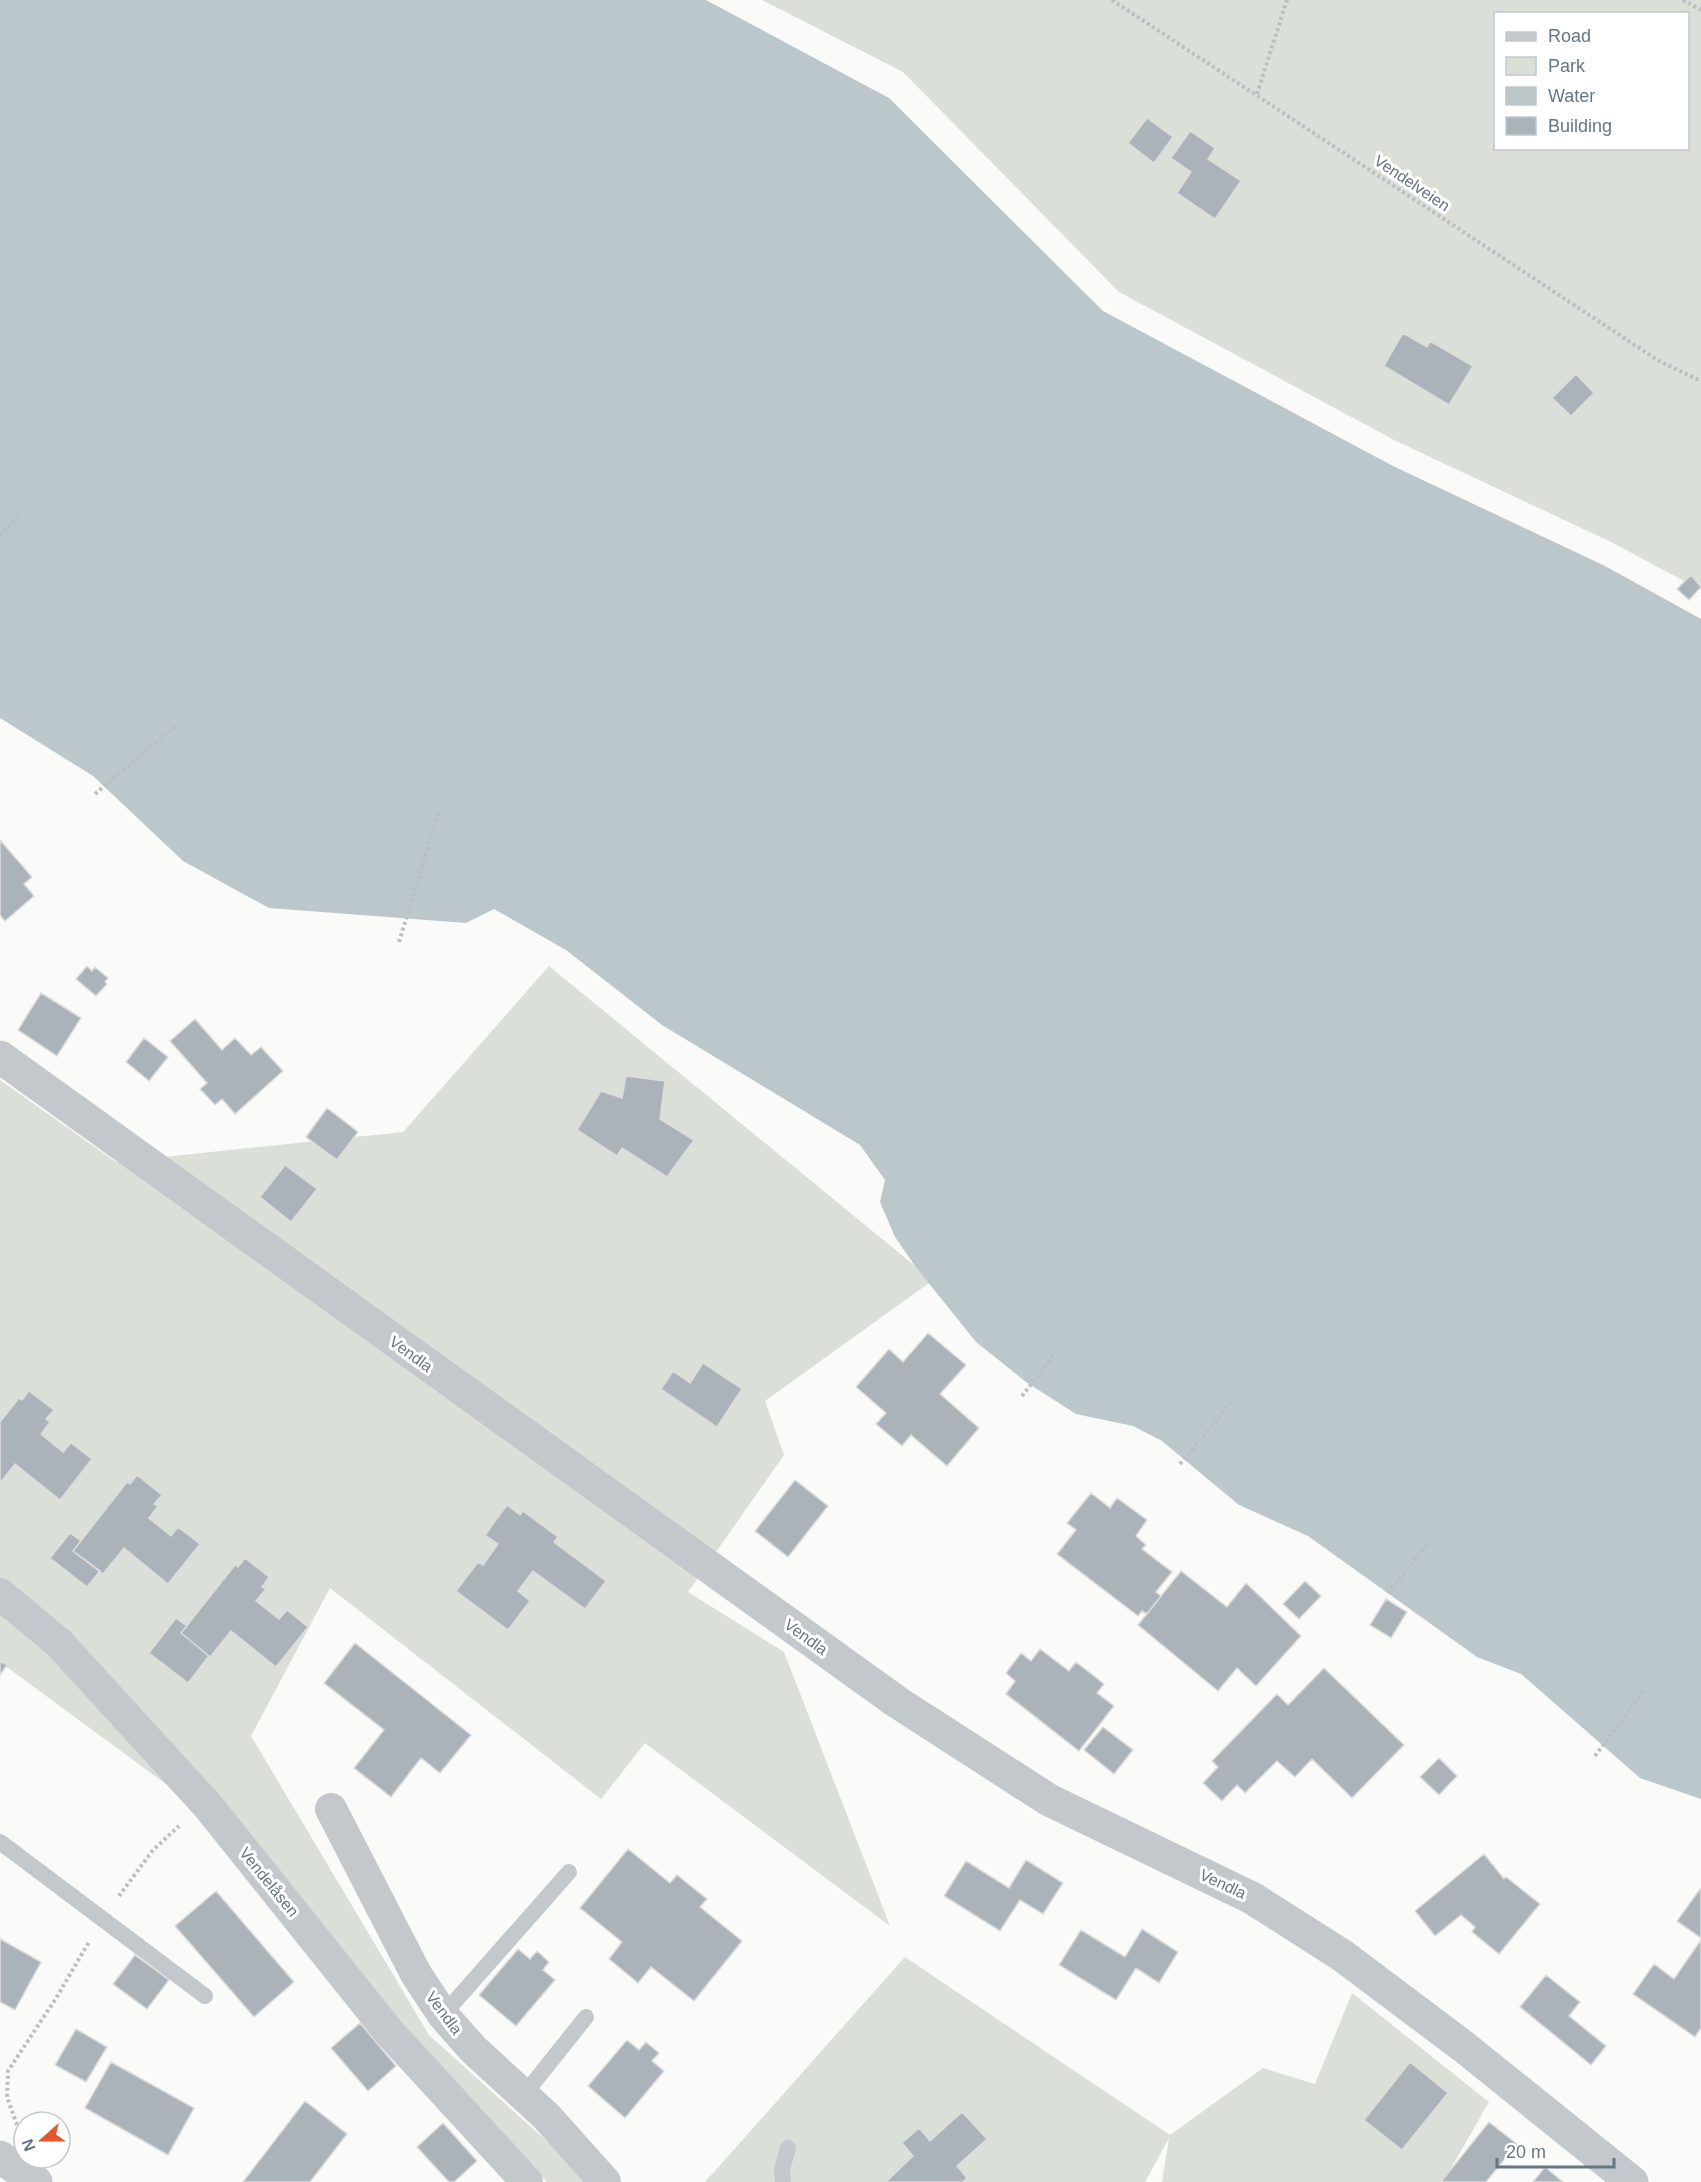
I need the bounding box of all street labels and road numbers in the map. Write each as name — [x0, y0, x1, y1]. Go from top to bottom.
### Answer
street label: Vendelveien — [1371, 152, 1453, 214]
street label: Vendla — [386, 1333, 436, 1375]
street label: Vendla — [781, 1616, 831, 1658]
street label: Vendelåsen — [236, 1844, 302, 1920]
street label: Vendla — [1197, 1866, 1249, 1902]
street label: Vendla — [422, 1988, 466, 2038]

